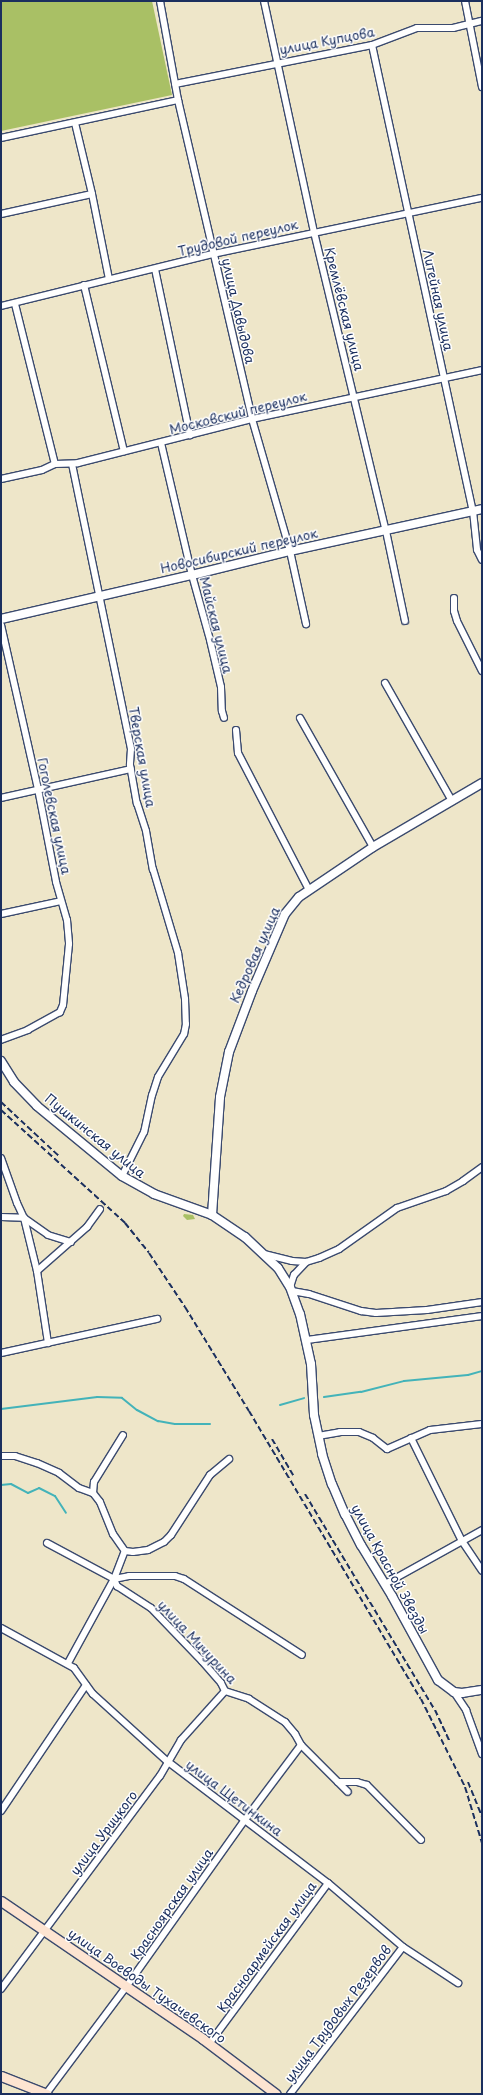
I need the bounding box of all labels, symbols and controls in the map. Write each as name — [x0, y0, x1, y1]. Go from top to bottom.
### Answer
street label: улица Купцова — [278, 24, 376, 58]
street label: Трудовой переулок — [176, 217, 300, 259]
street label: Кремлёвская улица — [321, 245, 367, 373]
street label: Литейная улица — [420, 248, 456, 352]
street label: улица Давыдова — [218, 256, 258, 366]
street label: Московский переулок — [168, 388, 308, 438]
street label: Новосибирский переулок — [159, 525, 319, 577]
street label: Майская улица — [196, 575, 236, 675]
street label: Тверская улица — [125, 705, 159, 809]
street label: Гоголевская улица — [34, 756, 74, 876]
street label: Кедровая улица — [227, 904, 283, 1006]
street label: Пушкинская улица — [42, 1091, 148, 1181]
street label: улица Красной Звезды — [348, 1501, 432, 1637]
street label: улица Мичурина — [154, 1597, 240, 1687]
street label: улица Щетинкина — [182, 1756, 286, 1840]
street label: улица Урицкого — [67, 1787, 141, 1879]
street label: Красноярская улица — [127, 1845, 217, 1963]
street label: Красноармейская улица — [214, 1878, 320, 2016]
street label: улица Воеводы Тухачевского — [65, 1925, 229, 2047]
street label: улица Трудовых Резервов — [281, 1942, 395, 2086]

